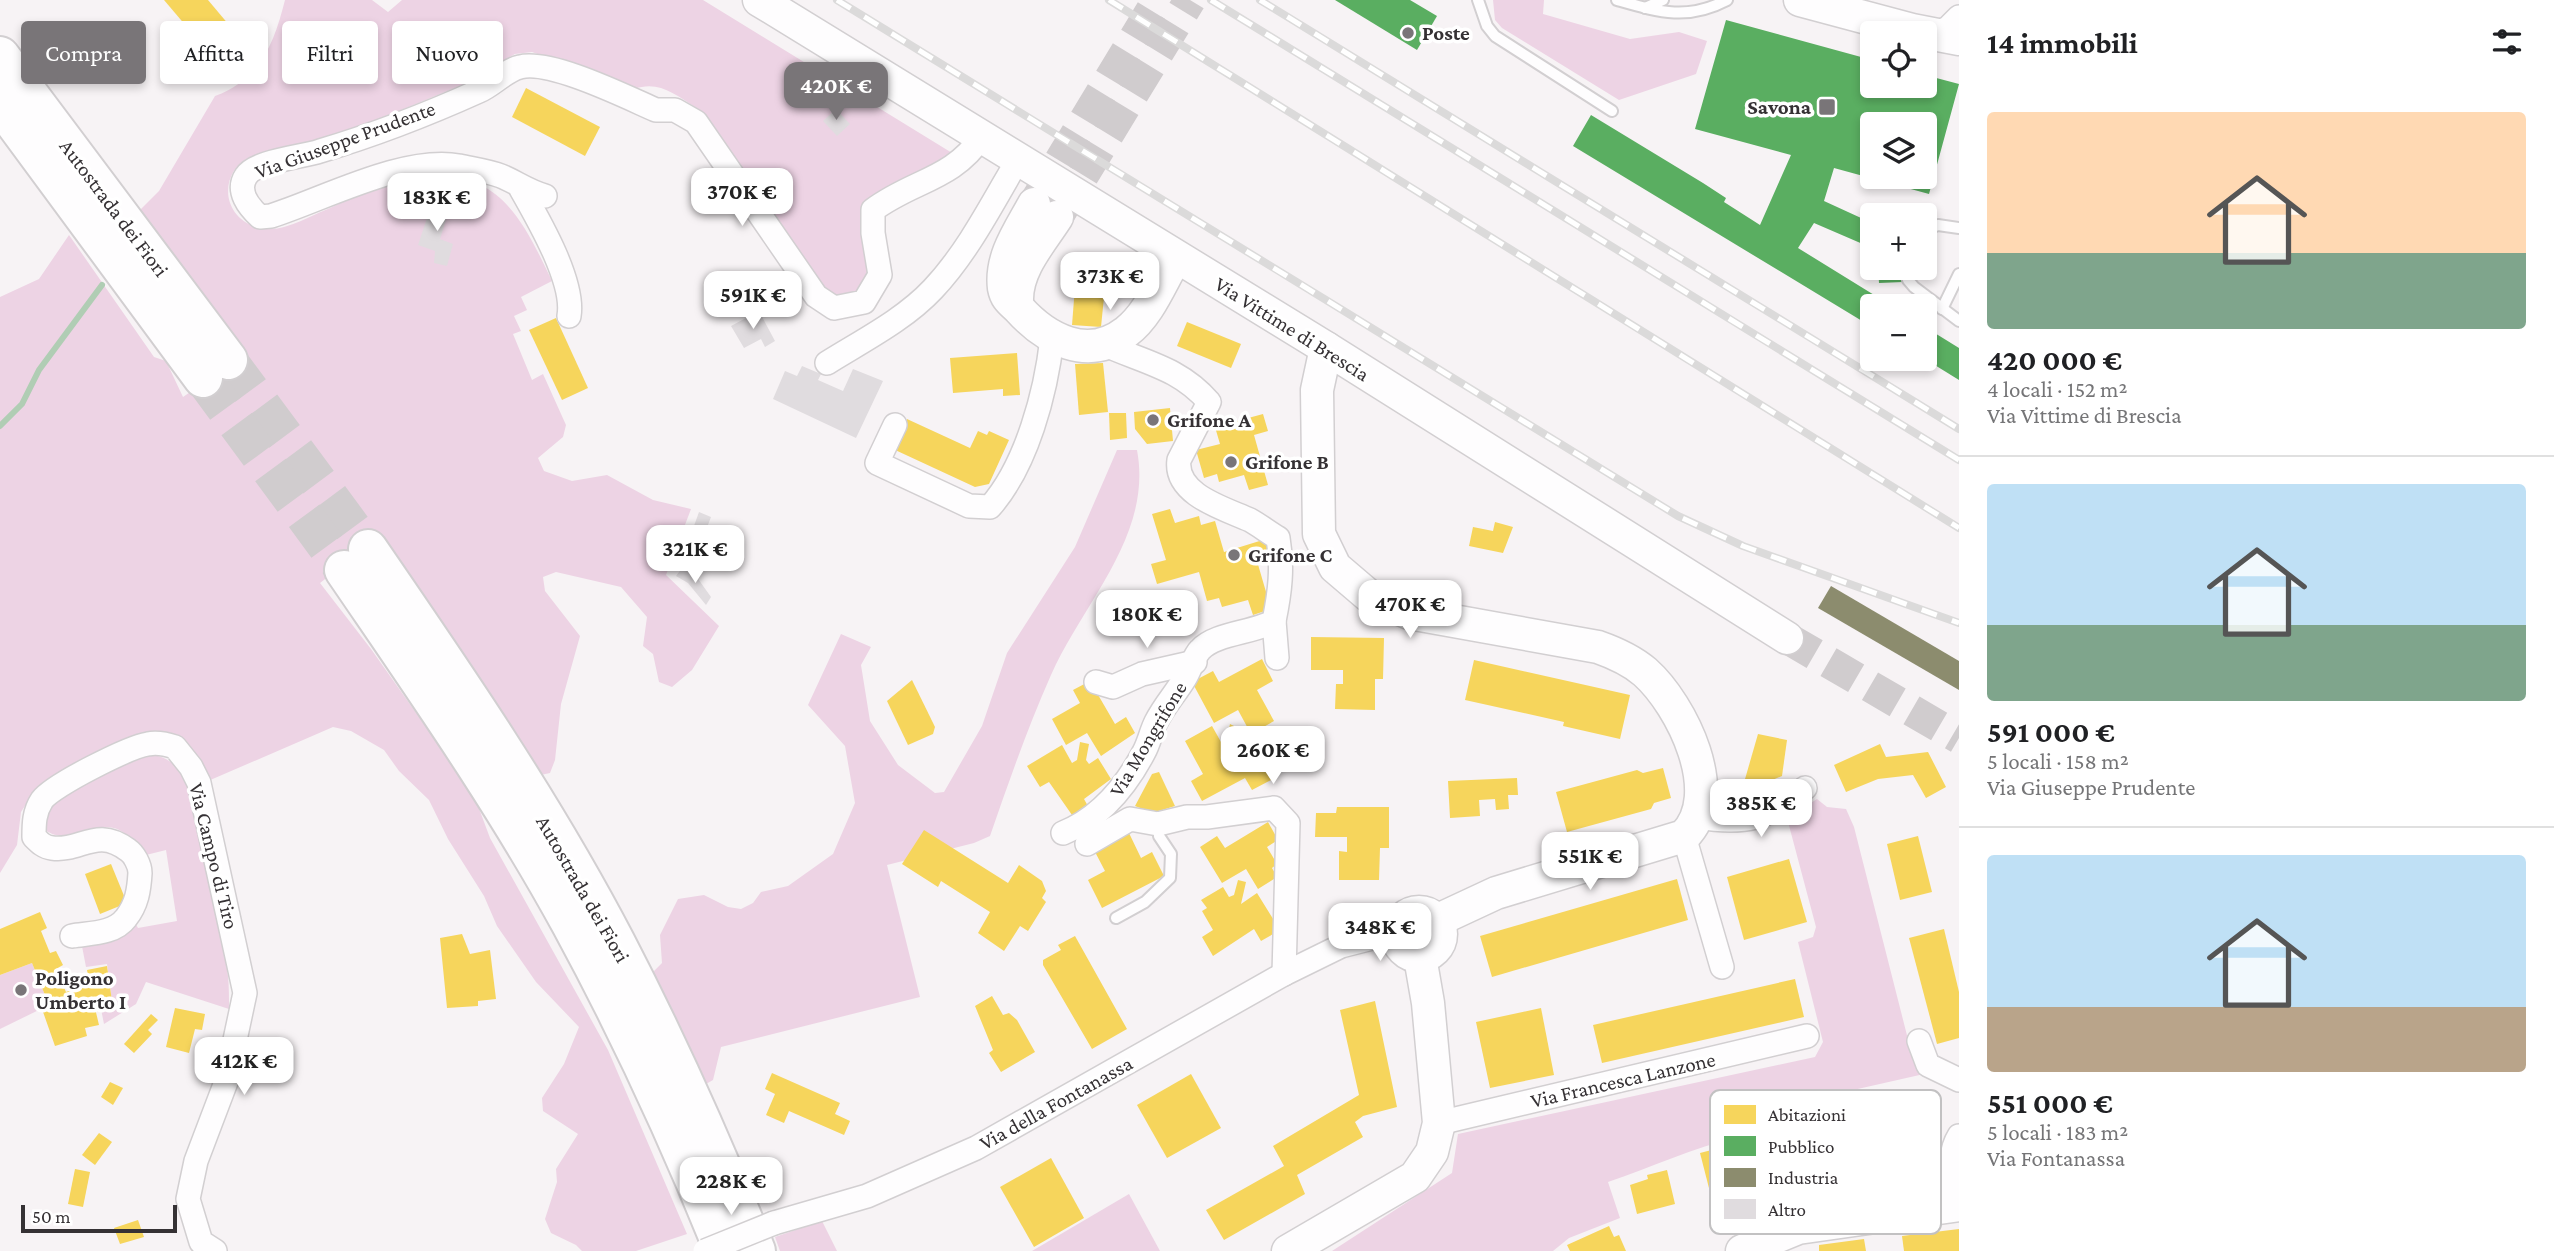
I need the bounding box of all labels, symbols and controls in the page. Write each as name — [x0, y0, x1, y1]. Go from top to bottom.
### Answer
chip: Compra — [21, 21, 146, 84]
chip: Affitta — [160, 21, 268, 84]
chip: Filtri — [282, 21, 378, 84]
chip: Nuovo — [392, 21, 503, 84]
place label: Poste — [1422, 21, 1470, 45]
map controls — [1860, 21, 1937, 371]
button: locate — [1860, 21, 1937, 98]
icon: filters — [2488, 23, 2526, 61]
marker: Poste — [1400, 25, 1416, 41]
text: 14 immobili — [1987, 26, 2138, 59]
pin: 420K € — [779, 62, 893, 122]
text: 420K € — [800, 72, 872, 98]
place label: Savona — [1747, 95, 1812, 119]
street label: Via Giuseppe Prudente — [252, 96, 438, 184]
marker: Savona — [1817, 97, 1837, 117]
button: layers — [1860, 112, 1937, 189]
street label: Autostrada dei Fiori — [55, 135, 174, 282]
icon: home — [2194, 157, 2320, 283]
pin: 370K € — [685, 168, 799, 228]
pin: 183K € — [380, 174, 494, 233]
text: 370K € — [707, 178, 777, 204]
text: 183K € — [403, 183, 471, 209]
button: + — [1860, 203, 1937, 280]
pin: 373K € — [1053, 252, 1167, 312]
text: 373K € — [1076, 262, 1144, 288]
pin: 591K € — [696, 272, 810, 331]
street label: Via Vittime di Brescia — [1210, 272, 1374, 386]
text: 591K € — [720, 281, 786, 307]
button: − — [1860, 294, 1937, 371]
text: 420 000 € — [1987, 343, 2122, 376]
text: 4 locali · 152 m² — [1987, 376, 2128, 402]
text: Via Vittime di Brescia — [1987, 402, 2182, 428]
place label: Grifone A — [1167, 408, 1251, 432]
marker: Grifone A — [1145, 412, 1161, 428]
place label: Grifone B — [1245, 450, 1329, 474]
marker: Grifone B — [1223, 454, 1239, 470]
pin: 321K € — [638, 526, 752, 585]
icon: home — [2194, 529, 2320, 655]
text: 321K € — [662, 535, 728, 561]
place label: Grifone C — [1248, 543, 1332, 567]
marker: Grifone C — [1226, 547, 1242, 563]
pin: 470K € — [1353, 580, 1467, 640]
pin: 180K € — [1090, 590, 1204, 650]
text: 470K € — [1375, 590, 1445, 616]
text: 180K € — [1112, 600, 1182, 626]
street label: Via Mongrifone — [1104, 677, 1192, 801]
text: 591 000 € — [1987, 715, 2115, 748]
pin: 260K € — [1216, 726, 1330, 786]
text: 260K € — [1237, 736, 1309, 762]
text: 5 locali · 158 m² — [1987, 748, 2129, 774]
text: Via Giuseppe Prudente — [1987, 774, 2195, 800]
street label: Via Campo di Tiro — [184, 780, 244, 932]
pin: 385K € — [1704, 780, 1818, 839]
text: 385K € — [1726, 789, 1796, 815]
street label: Autostrada dei Fiori — [531, 811, 635, 967]
pin: 551K € — [1533, 832, 1647, 892]
text: 551K € — [1558, 842, 1622, 868]
icon: home — [2194, 900, 2320, 1026]
pin: 348K € — [1323, 904, 1437, 963]
text: 348K € — [1344, 913, 1416, 939]
place label: Poligono Umberto I — [35, 966, 126, 1014]
marker: Poligono Umberto I — [13, 982, 29, 998]
pin: 412K € — [187, 1038, 301, 1097]
text: 412K € — [211, 1047, 277, 1073]
street label: Via Francesca Lanzone — [1528, 1047, 1718, 1113]
street label: Via della Fontanassa — [975, 1051, 1137, 1155]
text: 551 000 € — [1987, 1086, 2113, 1119]
legend — [1710, 1090, 1941, 1234]
text: Abitazioni — [1768, 1104, 1846, 1125]
text: 5 locali · 183 m² — [1987, 1119, 2128, 1145]
text: Pubblico — [1768, 1136, 1834, 1157]
text: Via Fontanassa — [1987, 1145, 2125, 1171]
pin: 228K € — [674, 1158, 788, 1217]
text: 228K € — [696, 1167, 766, 1193]
text: Industria — [1768, 1167, 1839, 1188]
text: Altro — [1768, 1199, 1806, 1220]
scale bar — [21, 1202, 177, 1234]
text: 50 m — [32, 1206, 71, 1227]

